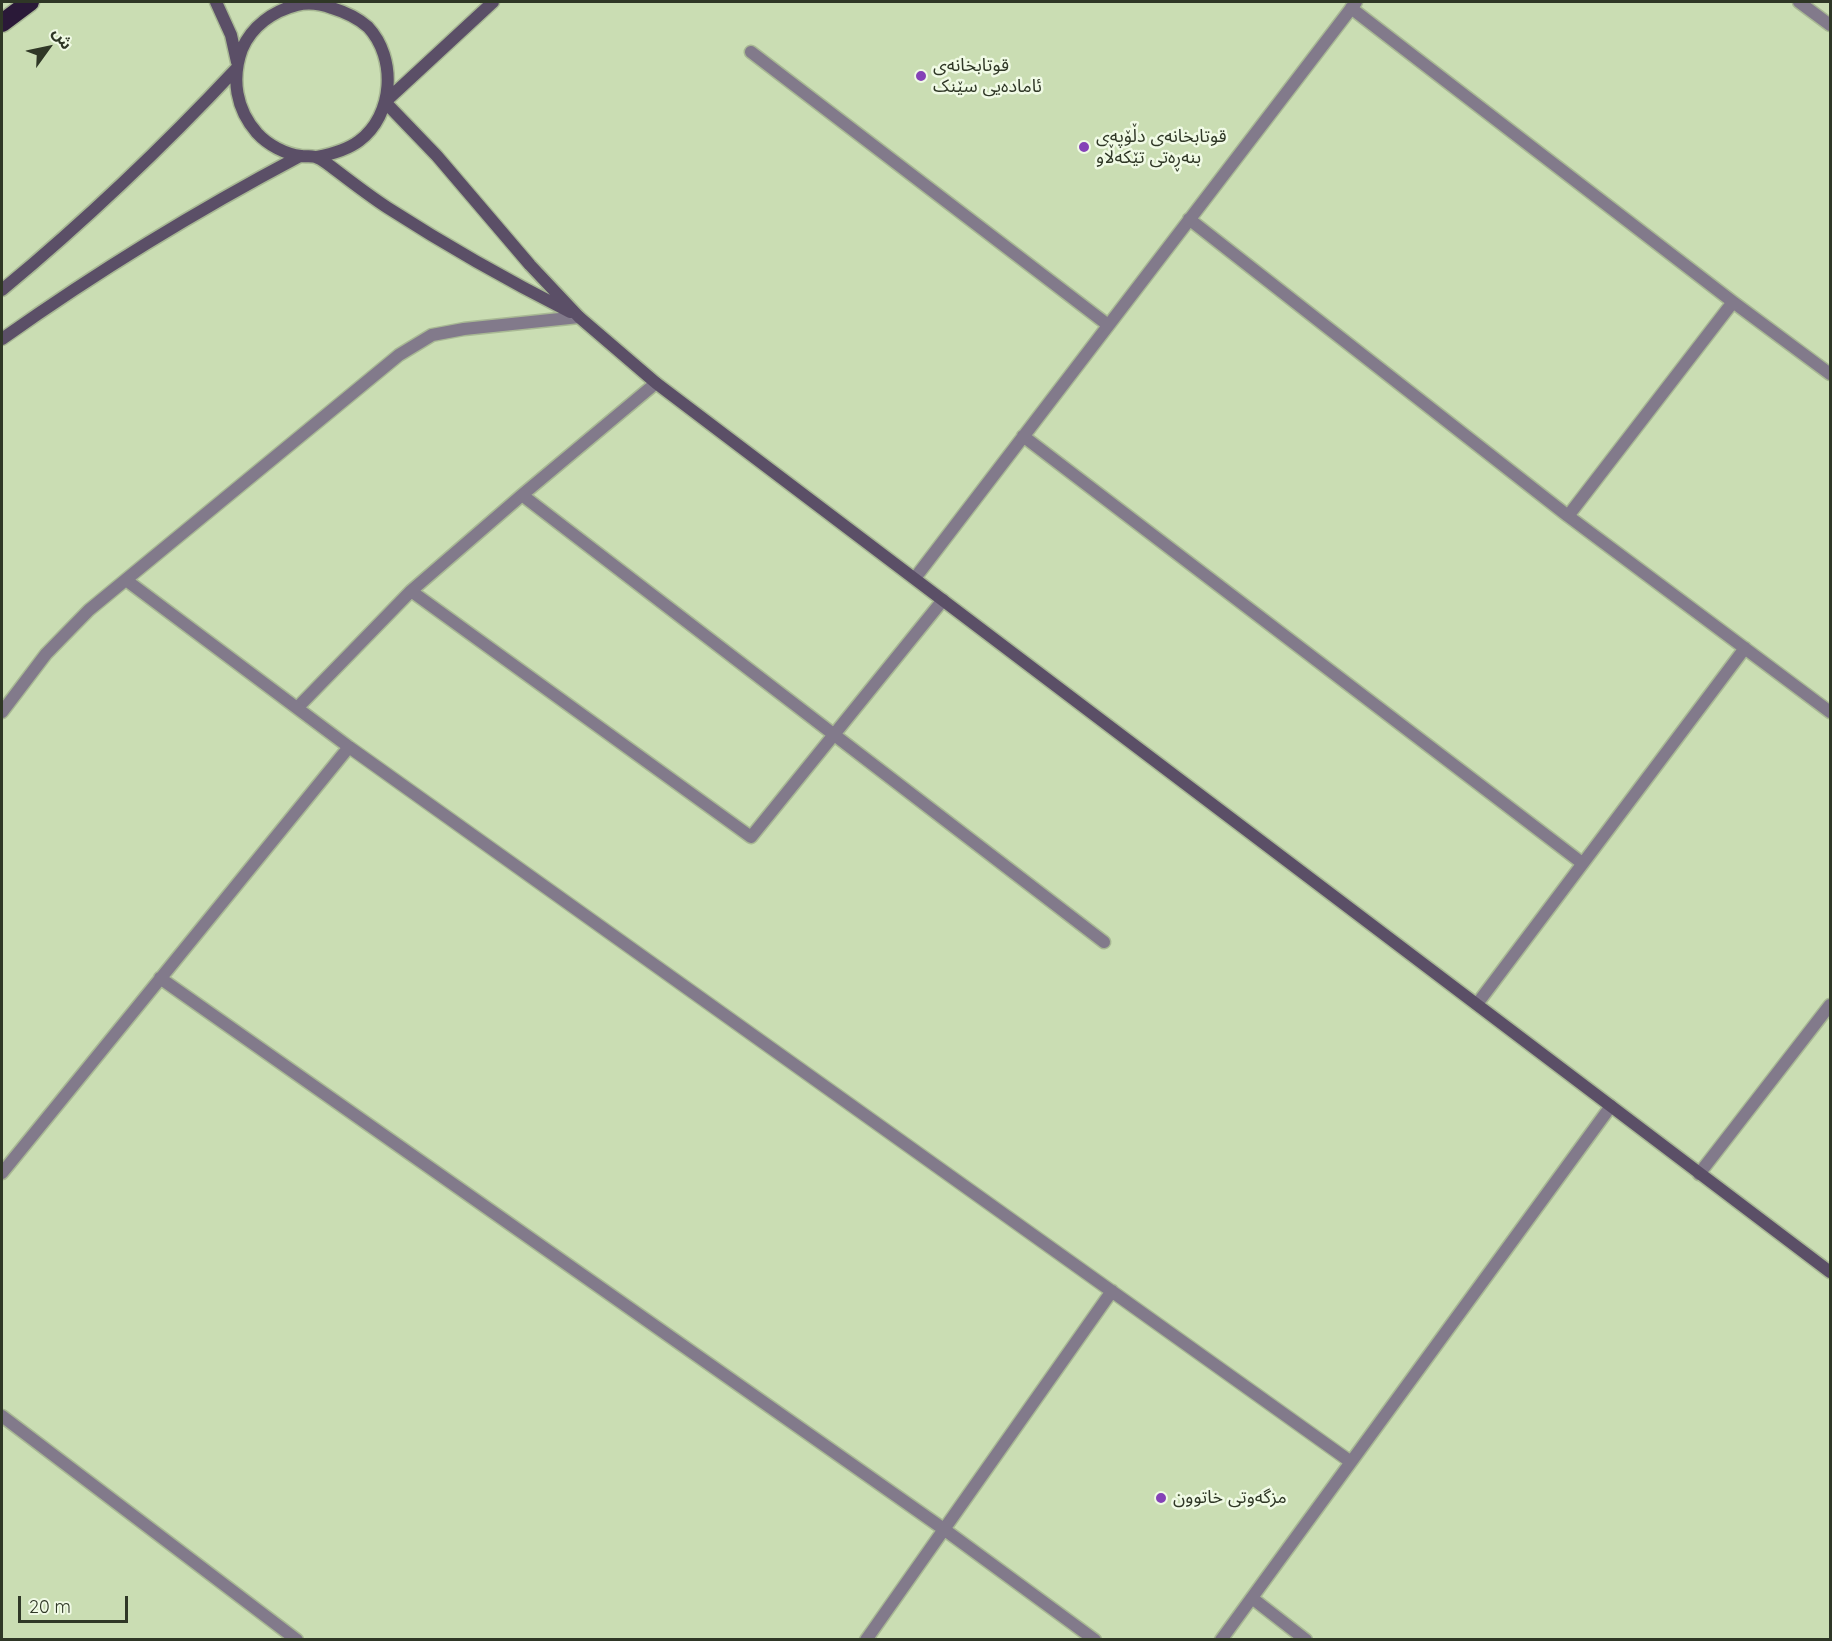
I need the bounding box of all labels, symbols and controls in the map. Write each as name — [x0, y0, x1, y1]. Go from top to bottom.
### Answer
north arrow — [18, 18, 78, 78]
text: ش — [49, 24, 77, 53]
place label: قوتابخانەی ئامادەیی سێنک — [933, 55, 1042, 98]
marker: قوتابخانەی ئامادەیی سێنک — [914, 69, 928, 83]
place label: قوتابخانەی دڵۆپەی بنەڕەتی تێکەڵاو — [1096, 126, 1226, 168]
marker: قوتابخانەی دڵۆپەی بنەڕەتی تێکەڵاو — [1077, 140, 1091, 154]
place label: مزگەوتی خاتوون — [1173, 1487, 1287, 1509]
marker: مزگەوتی خاتوون — [1154, 1491, 1168, 1505]
scale bar — [21, 1584, 130, 1622]
text: 20 m — [29, 1595, 71, 1618]

